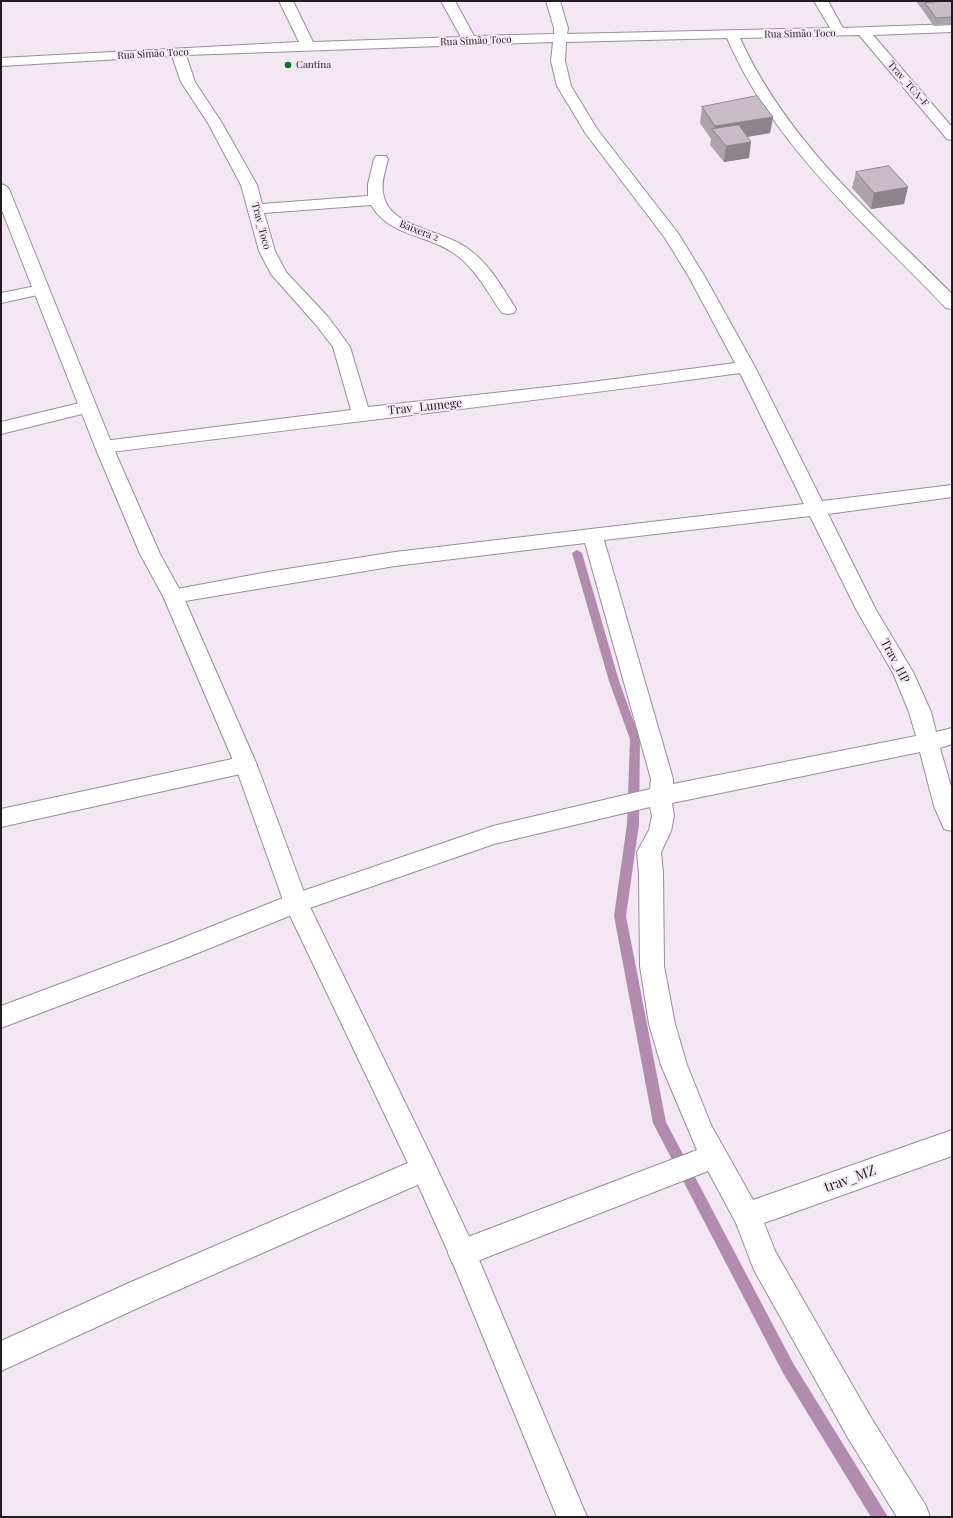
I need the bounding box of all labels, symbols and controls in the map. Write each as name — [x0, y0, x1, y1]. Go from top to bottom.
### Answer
street label: Rua Simão Toco — [764, 27, 836, 41]
street label: Rua Simão Toco — [440, 34, 512, 48]
street label: Rua Simão Toco — [117, 46, 189, 62]
place label: Cantina — [296, 59, 331, 71]
street label: Trav_TCA-F — [885, 59, 931, 109]
marker: Cantina — [283, 60, 293, 70]
street label: Trav_Toco — [249, 201, 273, 251]
street label: Baixera 2 — [398, 218, 440, 244]
street label: Trav_Lumege — [387, 396, 463, 418]
street label: Trav_HP — [877, 637, 913, 685]
street label: trav_MZ — [822, 1162, 878, 1196]

